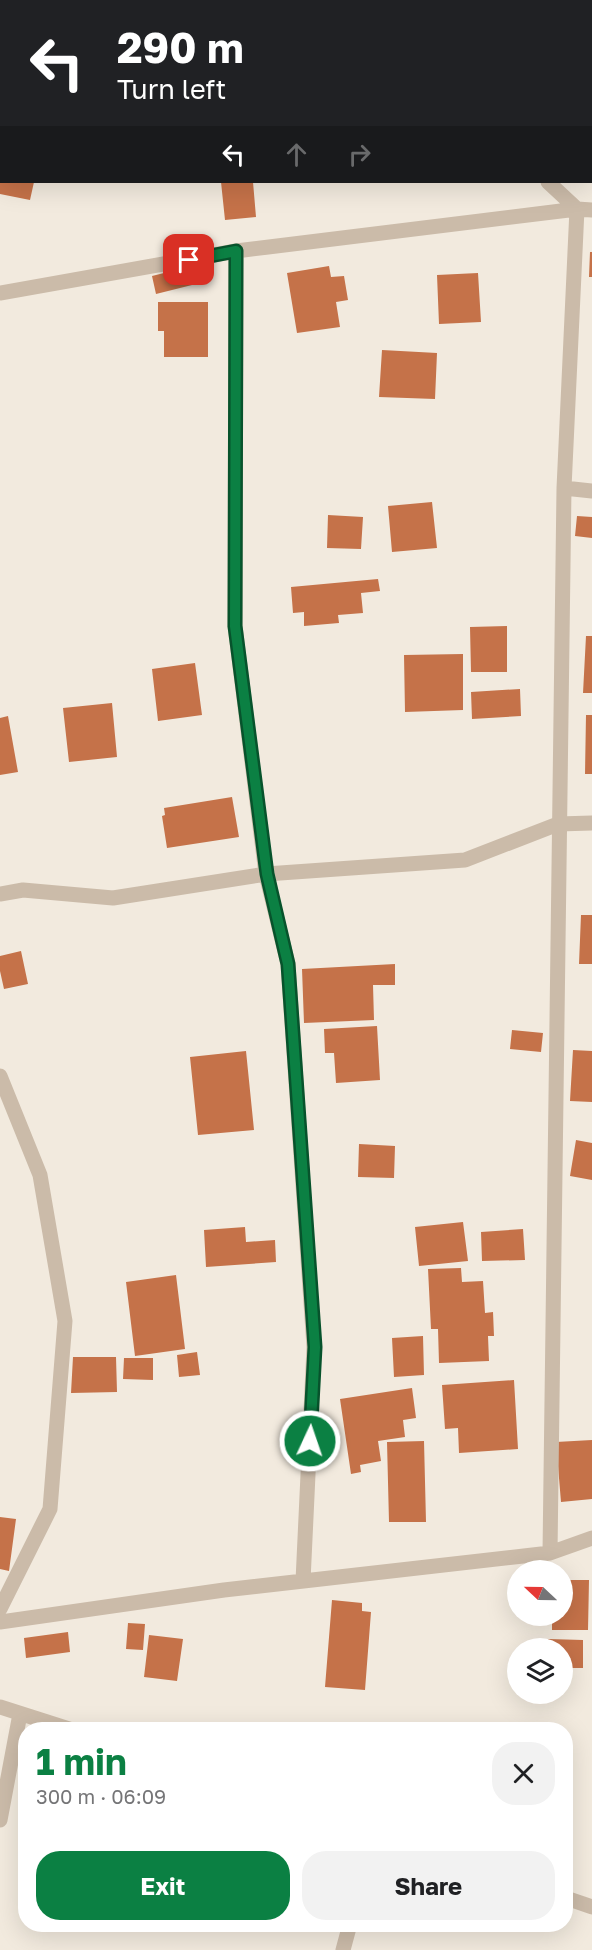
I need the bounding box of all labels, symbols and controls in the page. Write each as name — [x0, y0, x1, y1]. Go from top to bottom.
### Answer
text: 290 m — [117, 22, 244, 72]
icon: left — [18, 24, 96, 102]
text: Turn left — [117, 73, 226, 105]
icon: left — [217, 138, 250, 171]
icon: ahead — [280, 138, 313, 171]
icon: right — [343, 138, 376, 171]
pin — [163, 234, 214, 285]
icon: arrive — [172, 243, 205, 276]
position arrow — [278, 1409, 342, 1473]
north arrow — [507, 1560, 573, 1626]
map controls — [507, 1560, 573, 1704]
button: layers — [507, 1638, 573, 1704]
text: 1 min — [36, 1740, 127, 1783]
button: close — [492, 1742, 555, 1805]
text: 300 m · 06:09 — [36, 1784, 166, 1808]
button: Exit — [36, 1851, 290, 1920]
button: Share — [302, 1851, 555, 1920]

